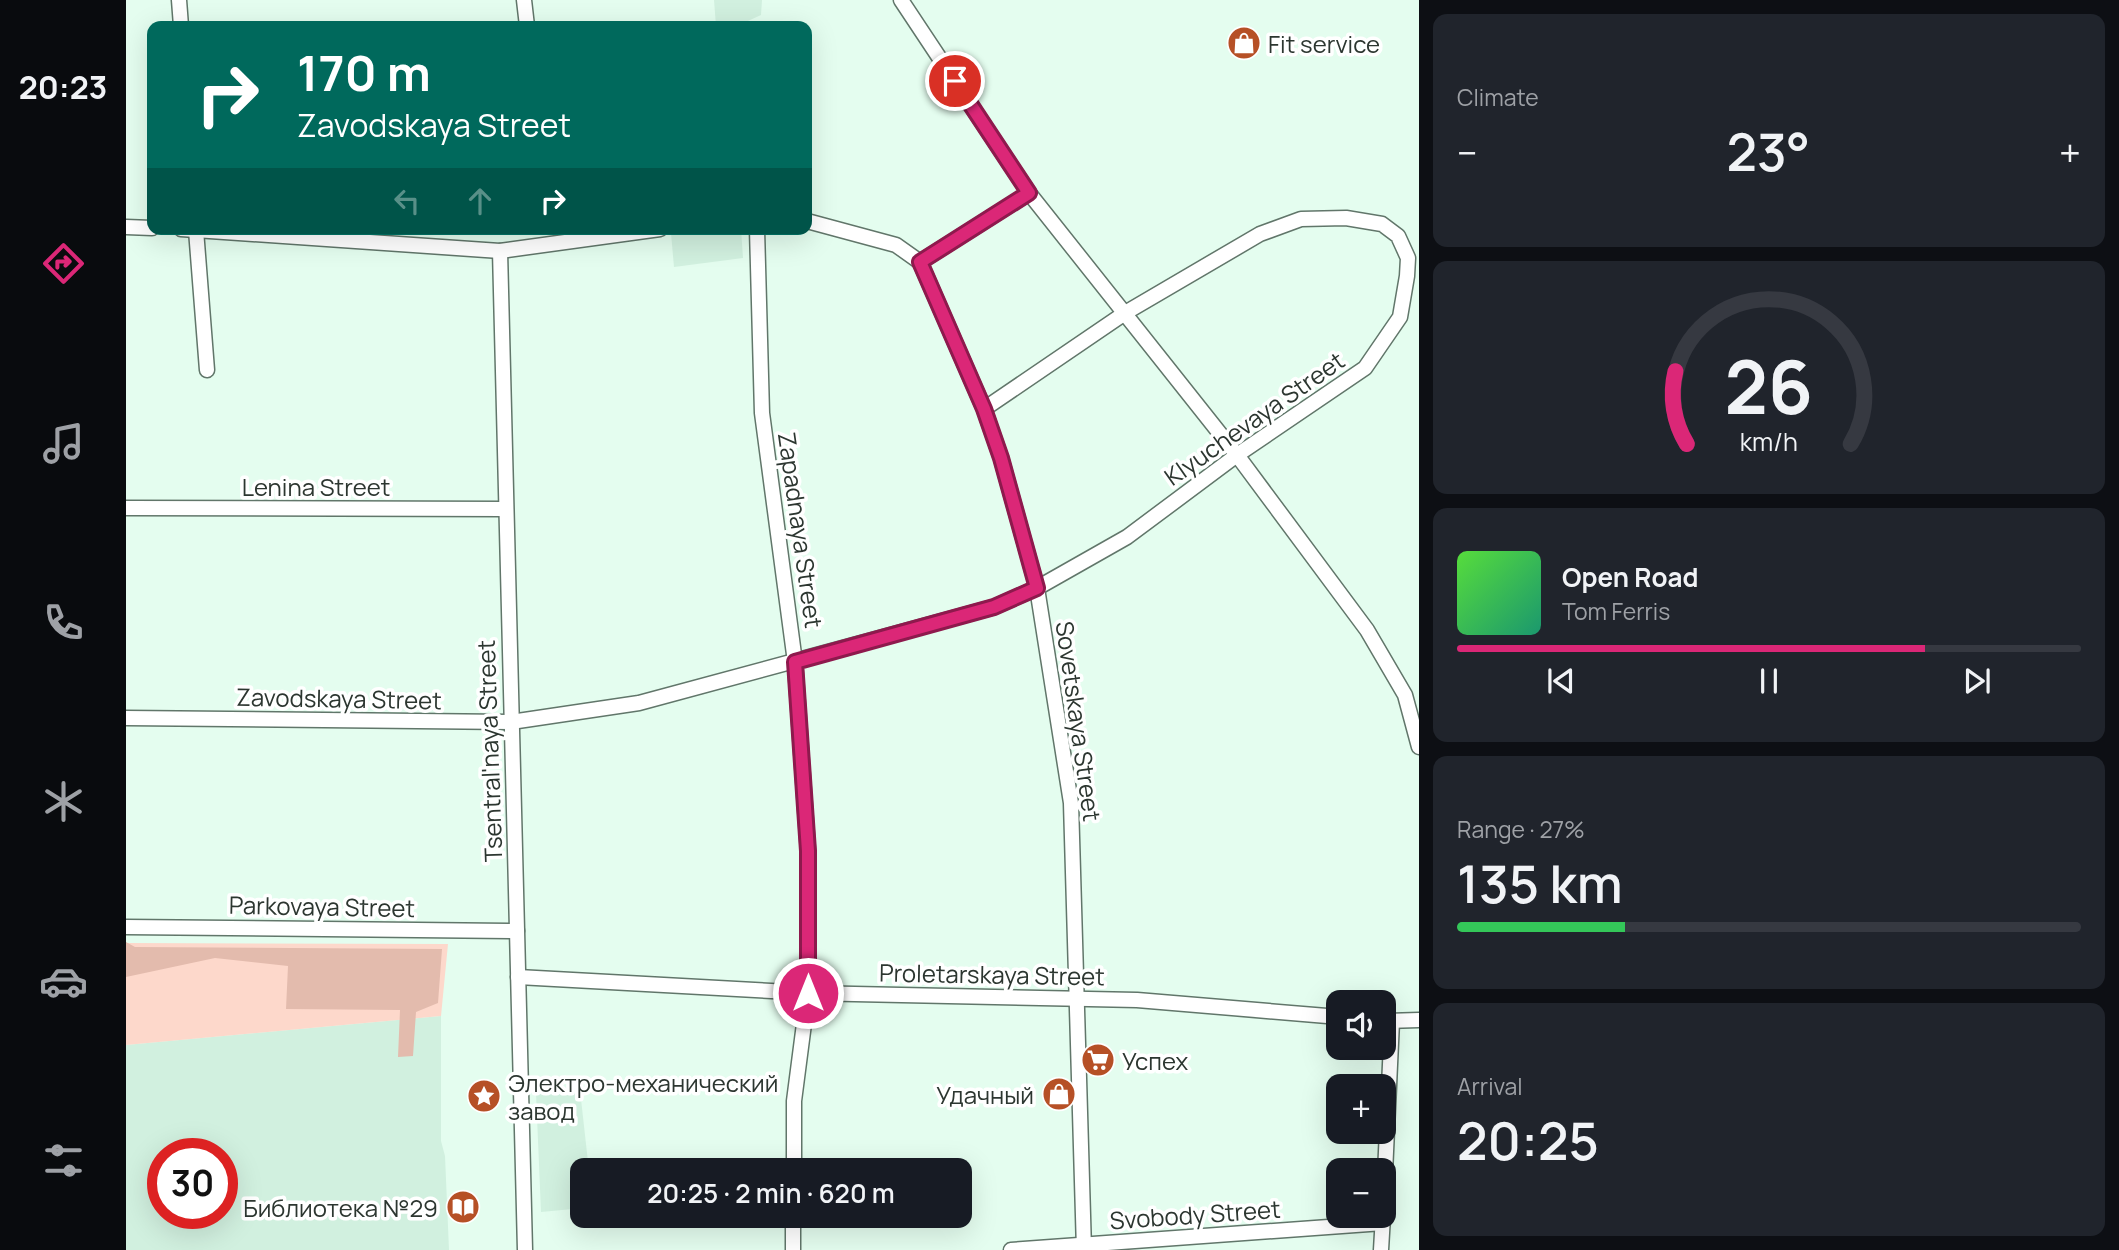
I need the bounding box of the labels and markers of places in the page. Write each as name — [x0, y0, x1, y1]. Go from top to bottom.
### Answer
shop icon: Fit service — [1225, 24, 1263, 62]
place label: Fit service — [1268, 27, 1380, 60]
pin — [925, 51, 985, 111]
supermarket icon: Успех — [1079, 1041, 1117, 1079]
place label: Успех — [1122, 1044, 1189, 1077]
place label: Электро-механический завод — [508, 1066, 778, 1127]
shop icon: Удачный — [1040, 1075, 1078, 1113]
place icon: Электро-механический завод — [465, 1077, 503, 1115]
place label: Удачный — [936, 1078, 1034, 1111]
library icon: Библиотека №29 — [444, 1188, 482, 1226]
place label: Библиотека №29 — [243, 1191, 438, 1224]

